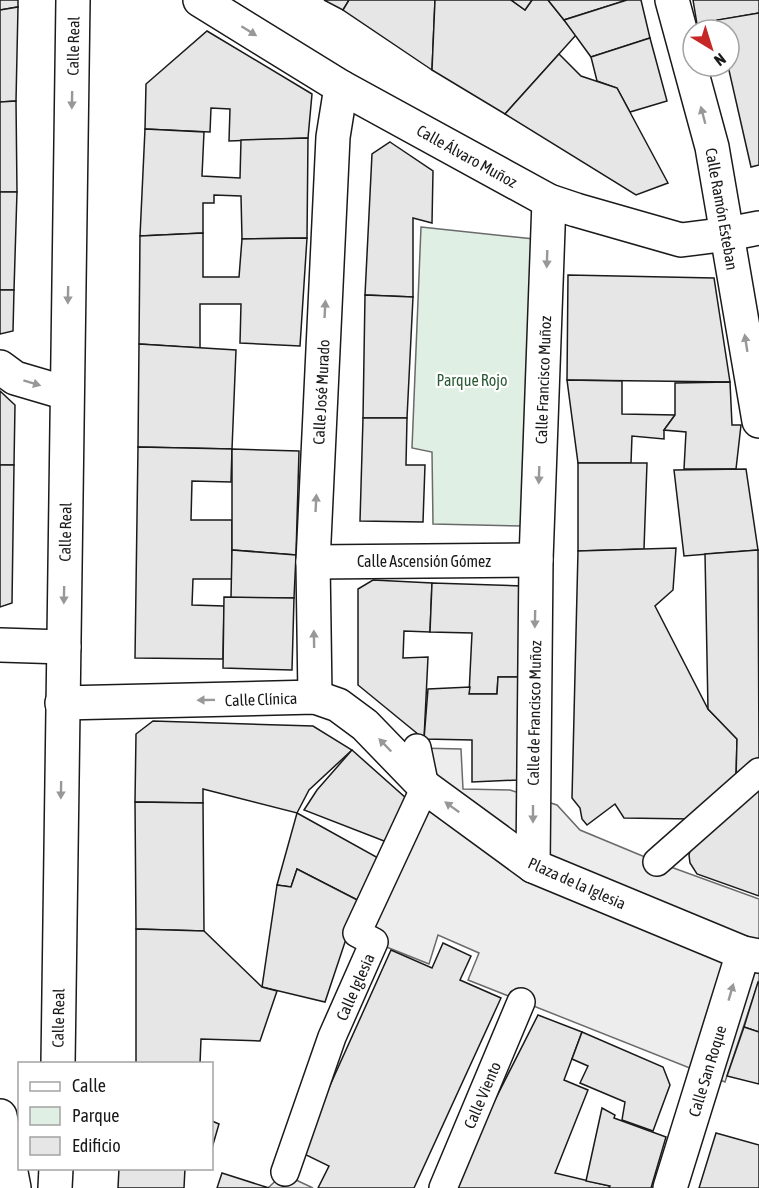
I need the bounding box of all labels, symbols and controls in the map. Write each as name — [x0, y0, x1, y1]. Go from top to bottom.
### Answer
street label: Calle Real — [63, 15, 83, 76]
north arrow — [681, 18, 741, 78]
one-way arrow — [241, 25, 257, 36]
text: N — [711, 50, 730, 70]
one-way arrow — [67, 91, 76, 110]
one-way arrow — [698, 106, 707, 124]
street label: Calle Álvaro Muñoz — [414, 121, 521, 191]
street label: Calle Ramón Esteban — [702, 146, 742, 272]
one-way arrow — [542, 250, 552, 269]
one-way arrow — [63, 286, 73, 305]
one-way arrow — [320, 299, 329, 318]
street label: Calle Francisco Muñoz — [532, 315, 554, 444]
one-way arrow — [741, 333, 750, 352]
street label: Calle José Murado — [309, 339, 333, 445]
park label: Parque Rojo — [436, 371, 508, 390]
one-way arrow — [23, 379, 41, 388]
one-way arrow — [534, 466, 544, 485]
one-way arrow — [311, 494, 320, 513]
street label: Calle Real — [55, 501, 75, 562]
street label: Calle Ascensión Gómez — [357, 552, 491, 570]
one-way arrow — [59, 586, 69, 605]
one-way arrow — [530, 609, 540, 628]
one-way arrow — [309, 629, 319, 648]
street label: Calle de Francisco Muñoz — [524, 640, 544, 786]
street label: Calle Clínica — [225, 689, 297, 709]
one-way arrow — [197, 696, 216, 705]
one-way arrow — [378, 739, 392, 753]
one-way arrow — [56, 781, 66, 800]
one-way arrow — [444, 801, 459, 813]
one-way arrow — [528, 804, 538, 823]
street label: Plaza de la Iglesia — [525, 853, 629, 913]
street label: Calle Iglesia — [332, 951, 379, 1024]
one-way arrow — [727, 983, 737, 1001]
street label: Calle Real — [48, 987, 68, 1048]
street label: Calle San Roque — [685, 1023, 730, 1119]
street label: Calle Viento — [460, 1059, 504, 1131]
legend — [18, 1062, 213, 1170]
text: Calle — [72, 1075, 106, 1096]
text: Parque — [72, 1105, 120, 1126]
text: Edificio — [72, 1135, 121, 1156]

